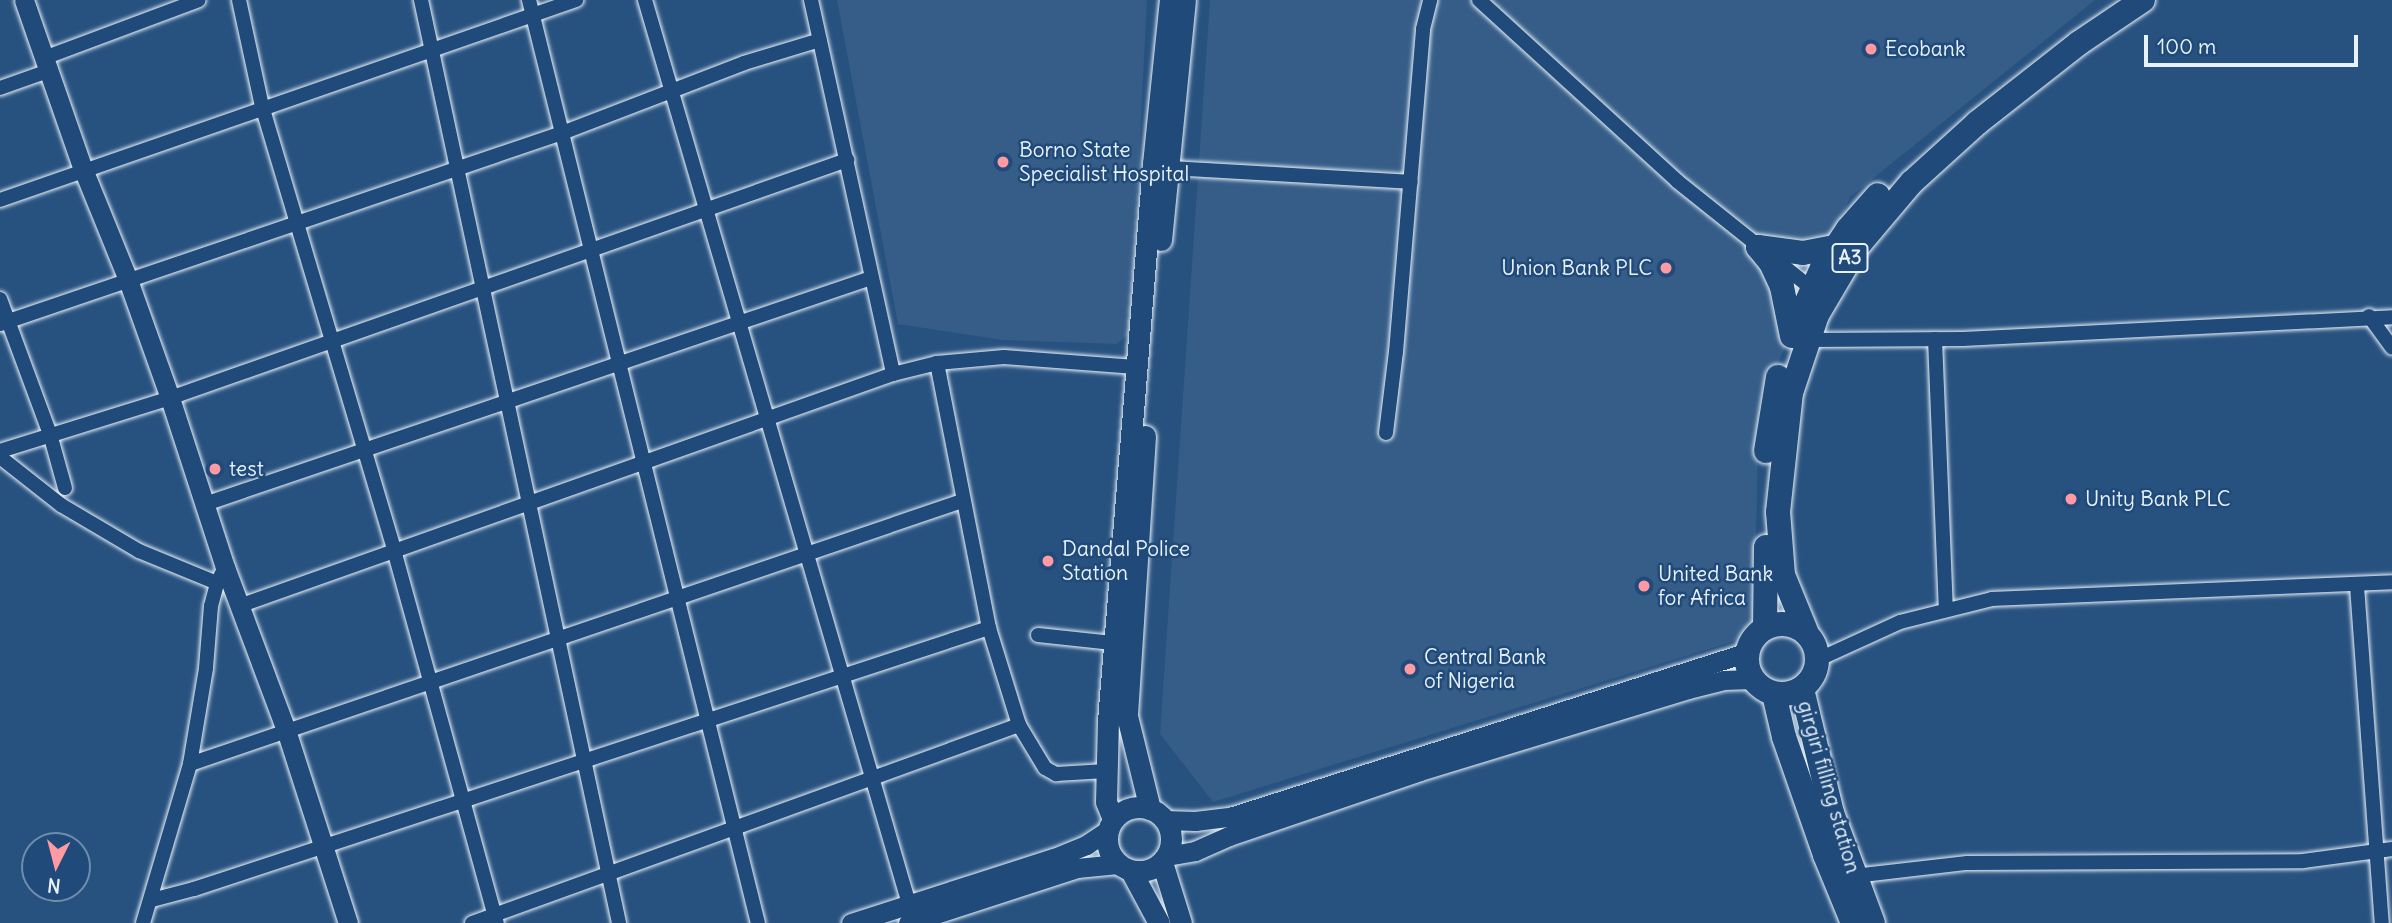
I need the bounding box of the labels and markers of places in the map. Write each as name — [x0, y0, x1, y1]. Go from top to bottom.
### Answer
place label: Ecobank — [1885, 36, 1966, 62]
marker: Ecobank — [1863, 41, 1879, 57]
place label: Borno State Specialist Hospital — [1019, 137, 1189, 187]
marker: Borno State Specialist Hospital — [993, 152, 1013, 172]
place label: Union Bank PLC — [1501, 255, 1652, 281]
marker: Union Bank PLC — [1658, 260, 1674, 276]
place label: test — [229, 456, 264, 482]
marker: test — [207, 461, 223, 477]
place label: Unity Bank PLC — [2085, 486, 2231, 512]
marker: Unity Bank PLC — [2063, 491, 2079, 507]
place label: Dandal Police Station — [1062, 536, 1190, 586]
marker: Dandal Police Station — [1040, 553, 1056, 569]
place label: United Bank for Africa — [1658, 561, 1773, 611]
marker: United Bank for Africa — [1636, 578, 1652, 594]
place label: Central Bank of Nigeria — [1424, 644, 1546, 694]
marker: Central Bank of Nigeria — [1402, 661, 1418, 677]

